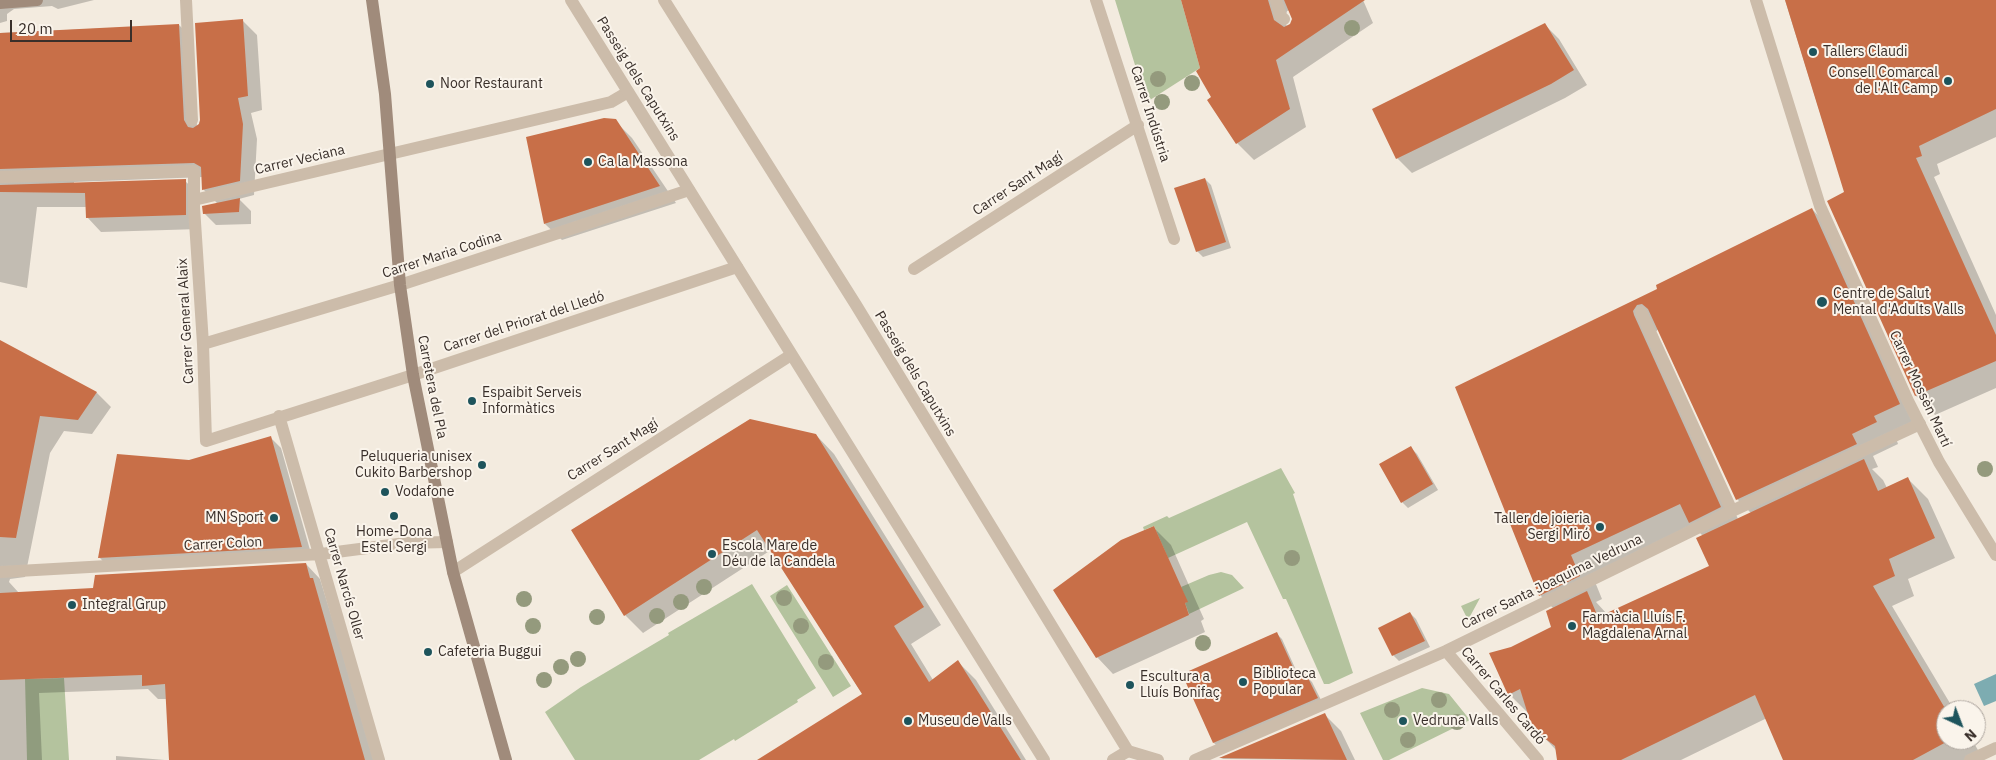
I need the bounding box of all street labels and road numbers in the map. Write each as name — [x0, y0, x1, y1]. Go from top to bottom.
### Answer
street label: Passeig dels Caputxins — [593, 14, 683, 144]
street label: Carrer Indústria — [1127, 64, 1173, 164]
street label: Carrer Veciana — [253, 141, 347, 179]
street label: Carrer Sant Magí — [970, 149, 1066, 219]
street label: Carrer Maria Codina — [380, 228, 504, 282]
street label: Carrer General Alaix — [174, 258, 198, 384]
street label: Carrer del Priorat del Lledó — [441, 288, 607, 356]
street label: Passeig dels Caputxins — [871, 308, 959, 440]
street label: Carrer Mossèn Martí — [1886, 328, 1954, 450]
street label: Carretera del Pla — [414, 334, 450, 440]
street label: Carrer Sant Magí — [564, 415, 662, 485]
street label: Carrer Narcís Oller — [320, 526, 368, 642]
street label: Carrer Santa Joaquima Vedruna — [1459, 531, 1645, 633]
street label: Carrer Colon — [183, 534, 263, 554]
street label: Carrer Carles Cardó — [1457, 644, 1549, 748]

